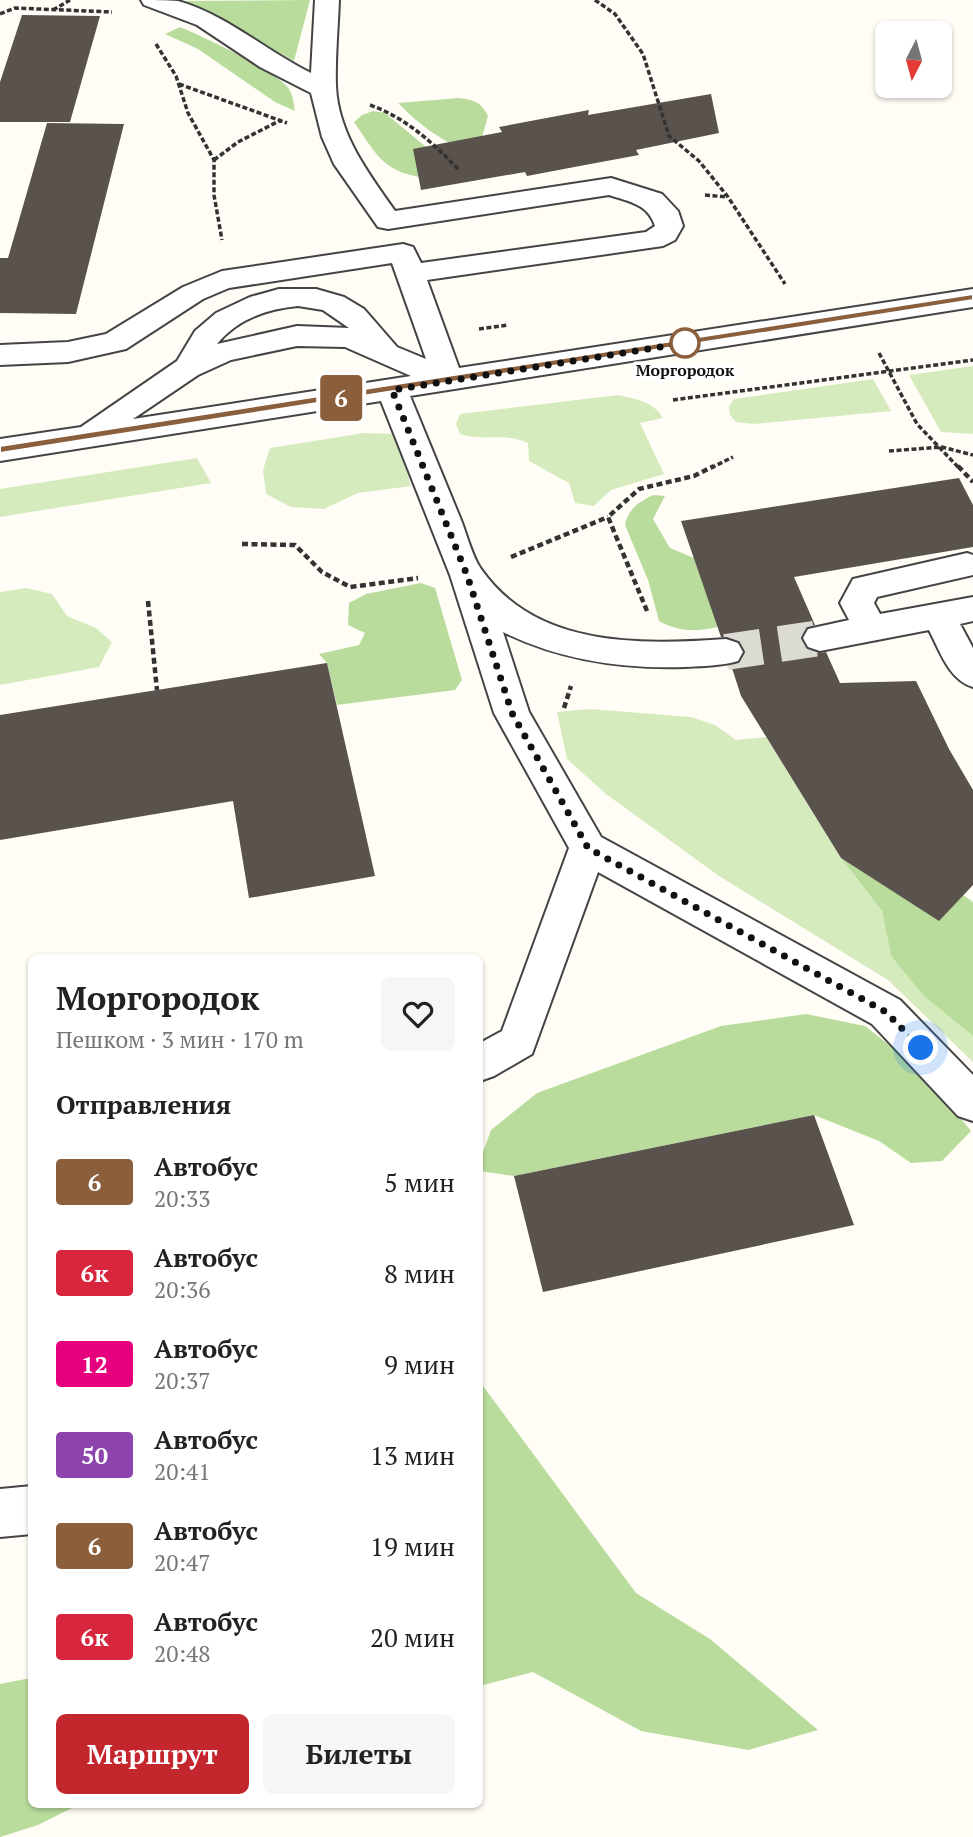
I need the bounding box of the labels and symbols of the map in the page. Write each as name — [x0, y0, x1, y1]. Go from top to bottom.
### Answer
north arrow — [875, 21, 952, 98]
marker: Моргородок — [670, 328, 700, 358]
place label: Моргородок — [636, 359, 735, 381]
line badge: 6 — [318, 375, 364, 421]
your location — [903, 1030, 938, 1065]

